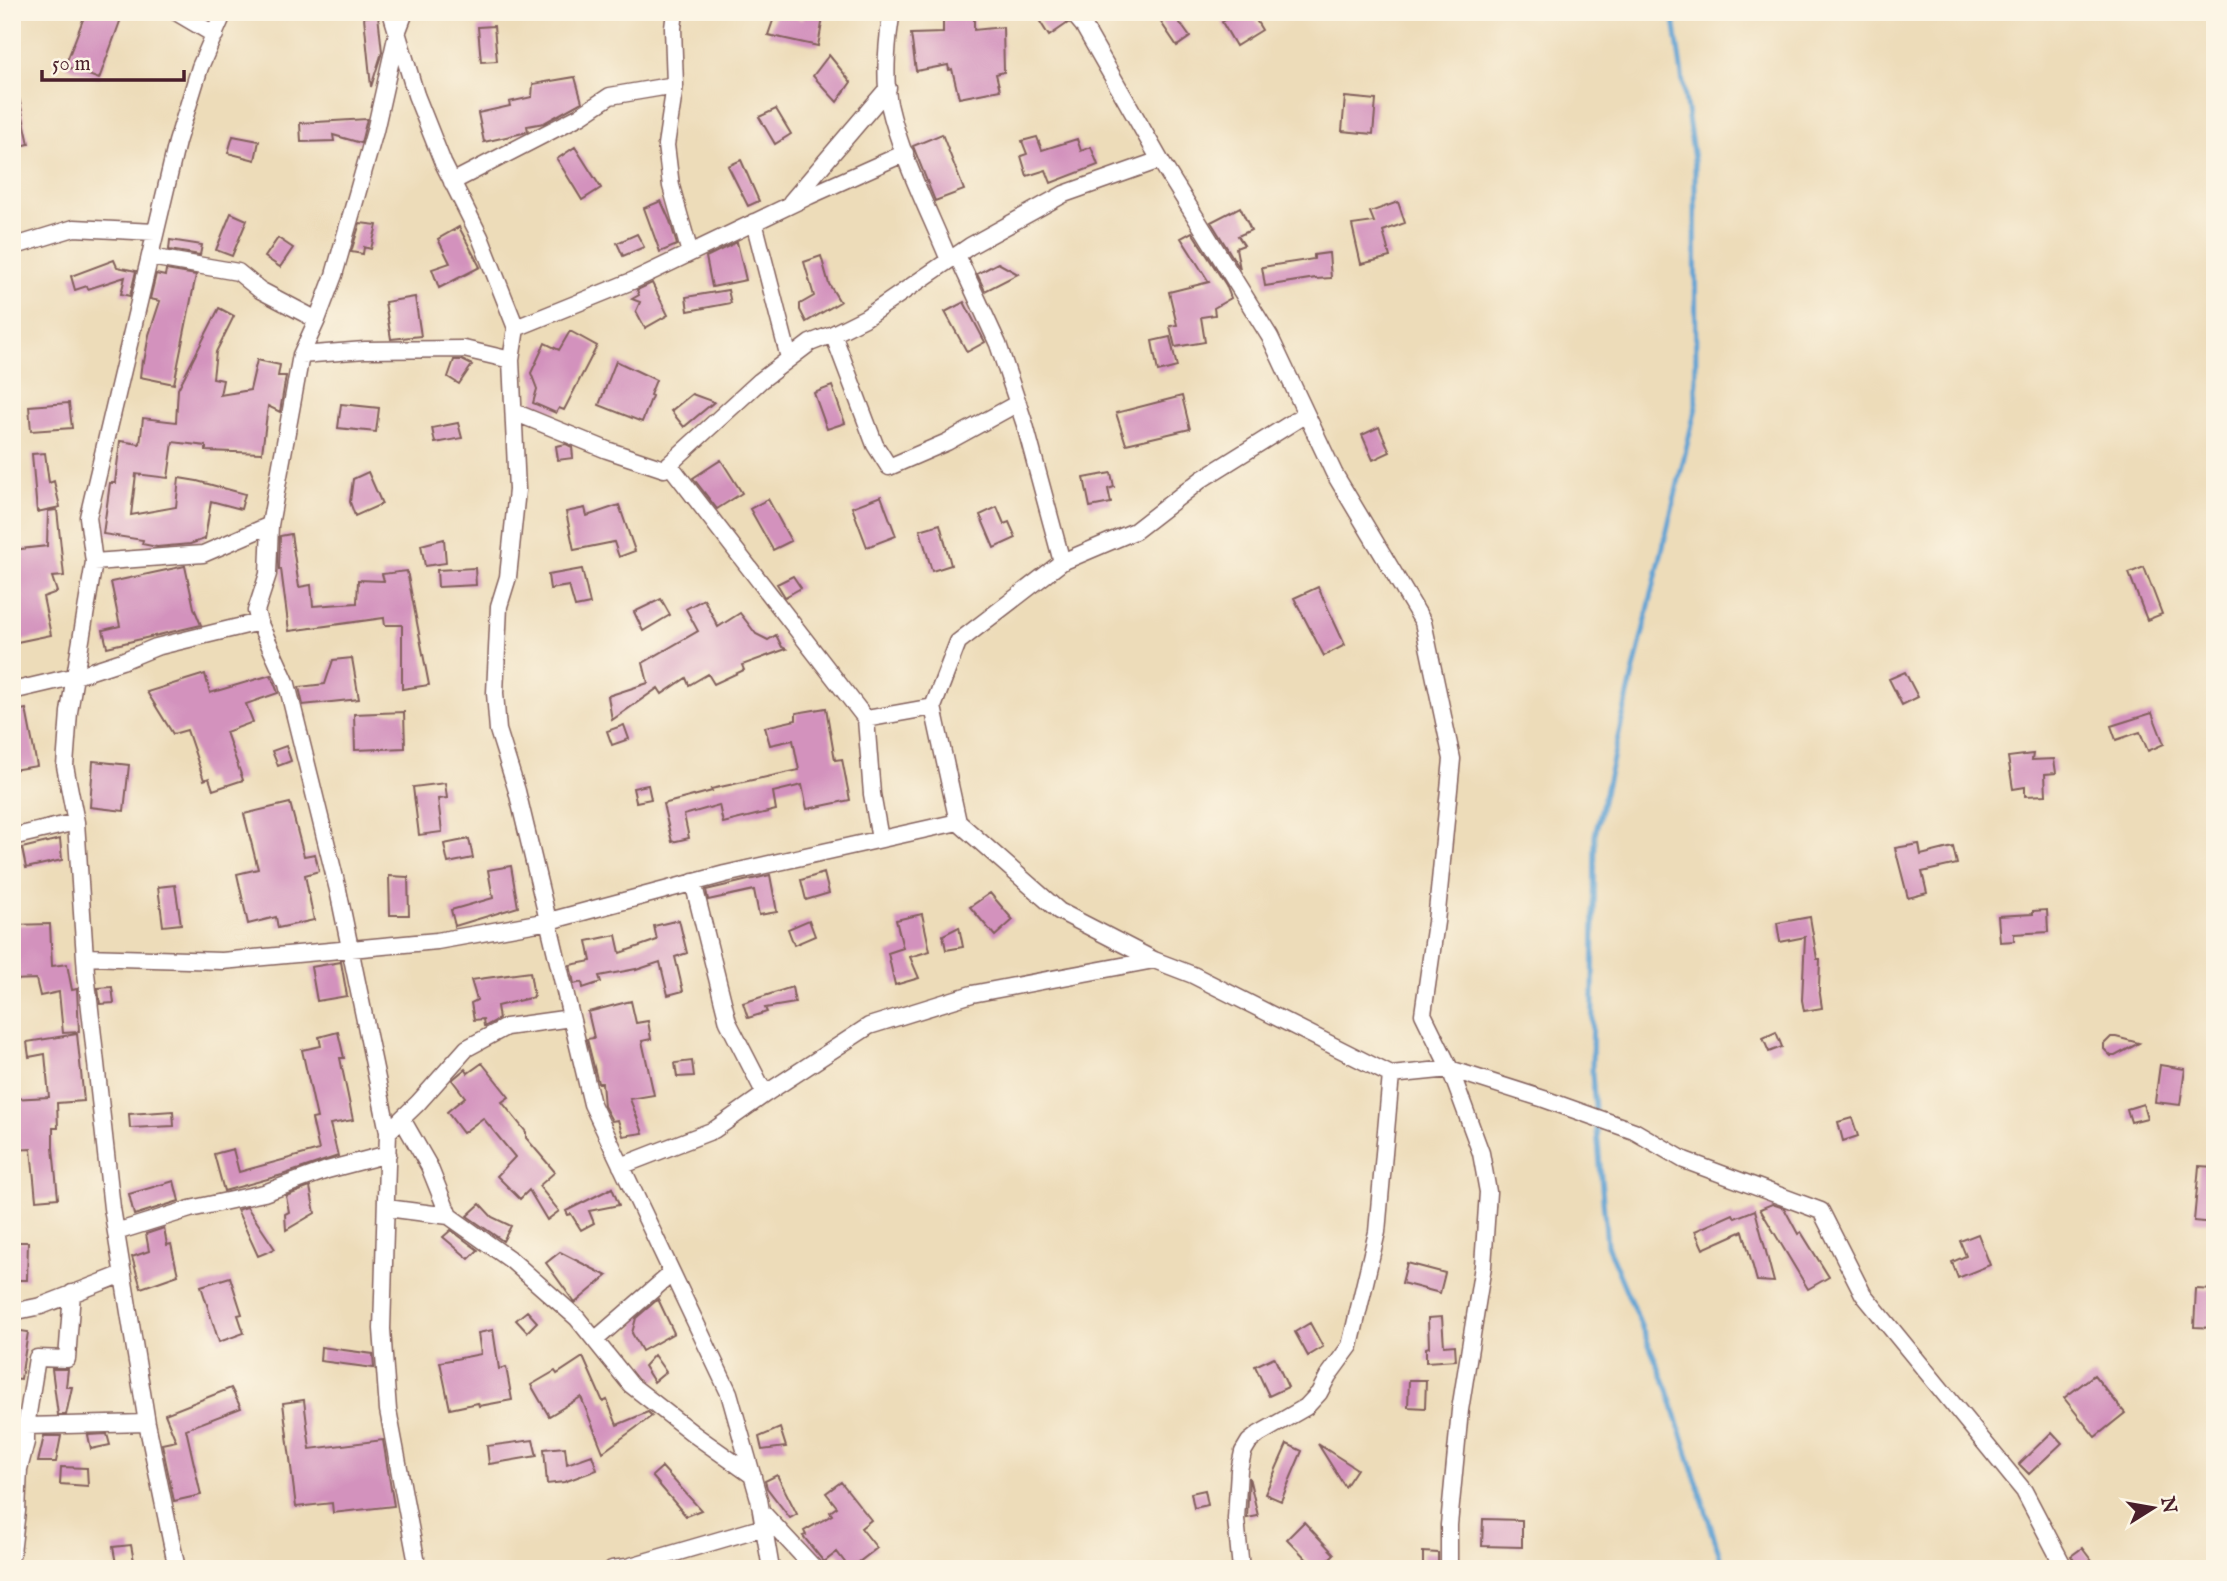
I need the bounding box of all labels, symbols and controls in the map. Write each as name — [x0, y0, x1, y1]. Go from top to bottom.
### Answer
scale bar — [42, 38, 184, 82]
text: 50 m — [52, 51, 91, 78]
north arrow — [2118, 1472, 2188, 1542]
text: N — [2154, 1494, 2181, 1516]

